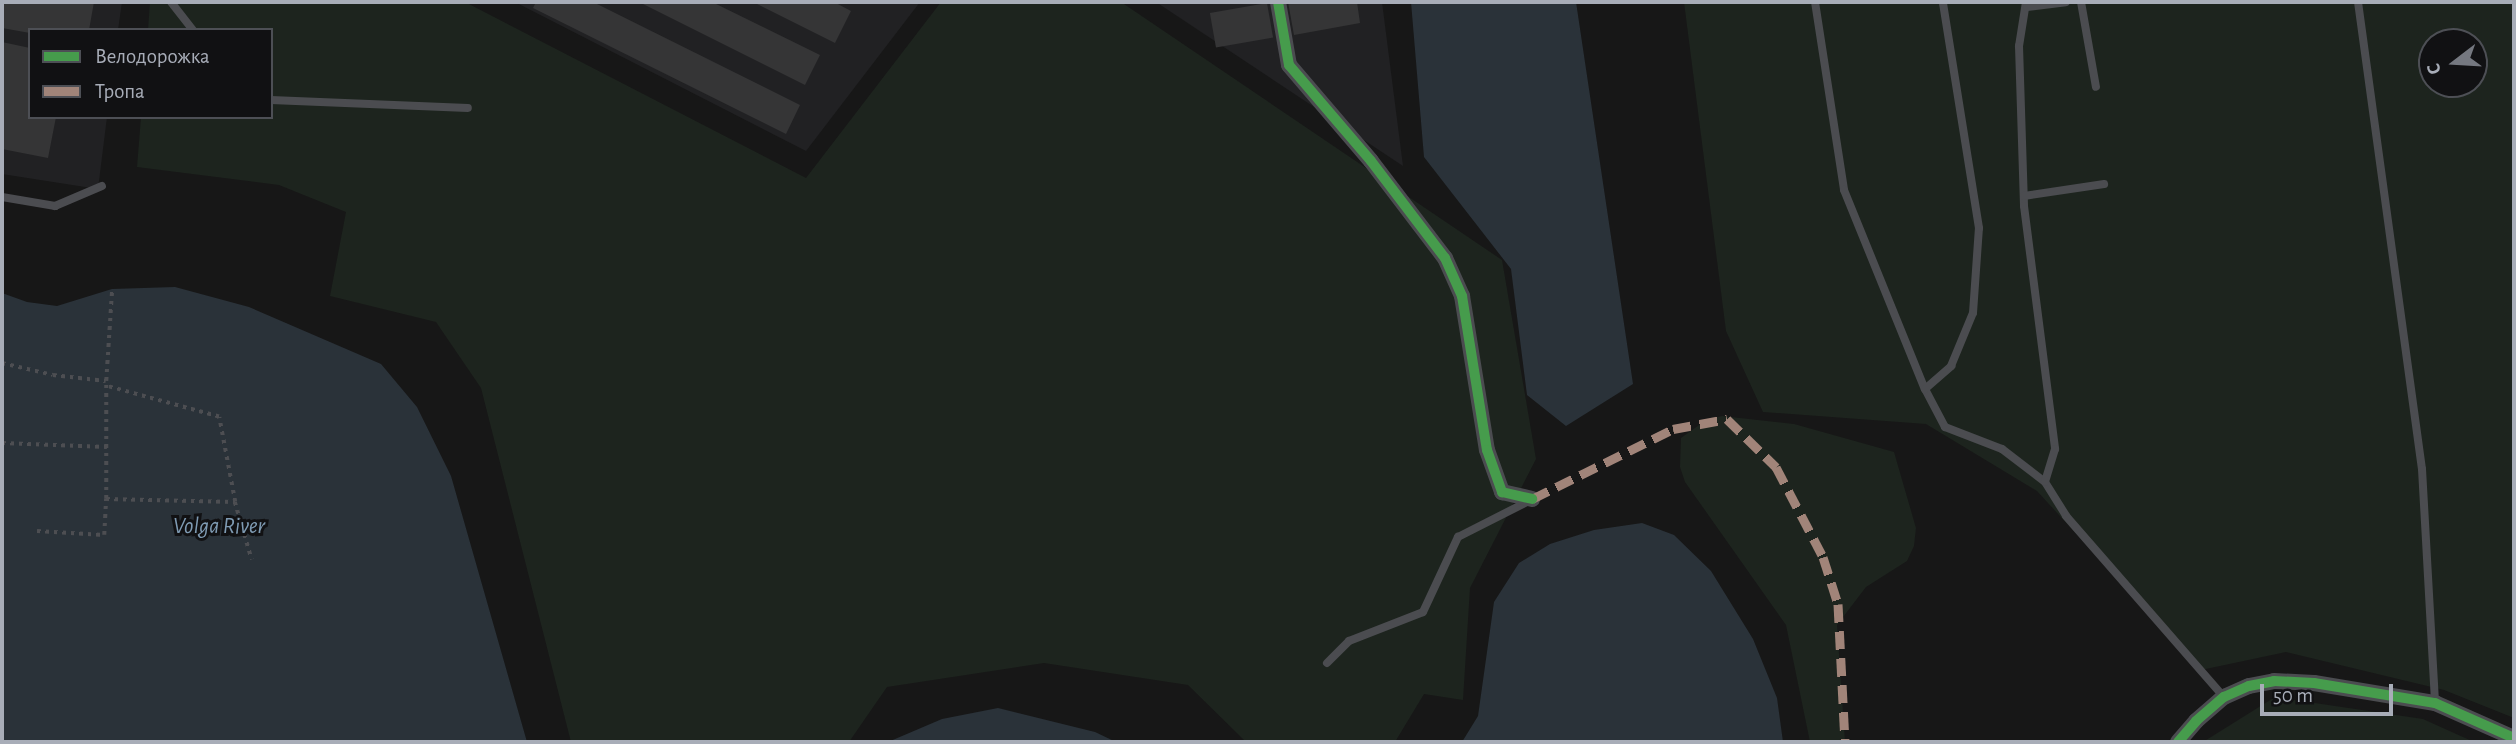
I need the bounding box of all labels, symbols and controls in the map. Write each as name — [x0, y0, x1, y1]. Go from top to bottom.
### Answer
legend — [28, 28, 273, 119]
north arrow — [2418, 28, 2488, 98]
text: Велодорожка — [95, 46, 210, 67]
text: С — [2424, 61, 2445, 77]
text: Тропа — [95, 81, 145, 102]
water label: Volga River — [173, 513, 265, 541]
scale bar — [2264, 670, 2397, 714]
text: 50 m — [2273, 685, 2313, 706]

